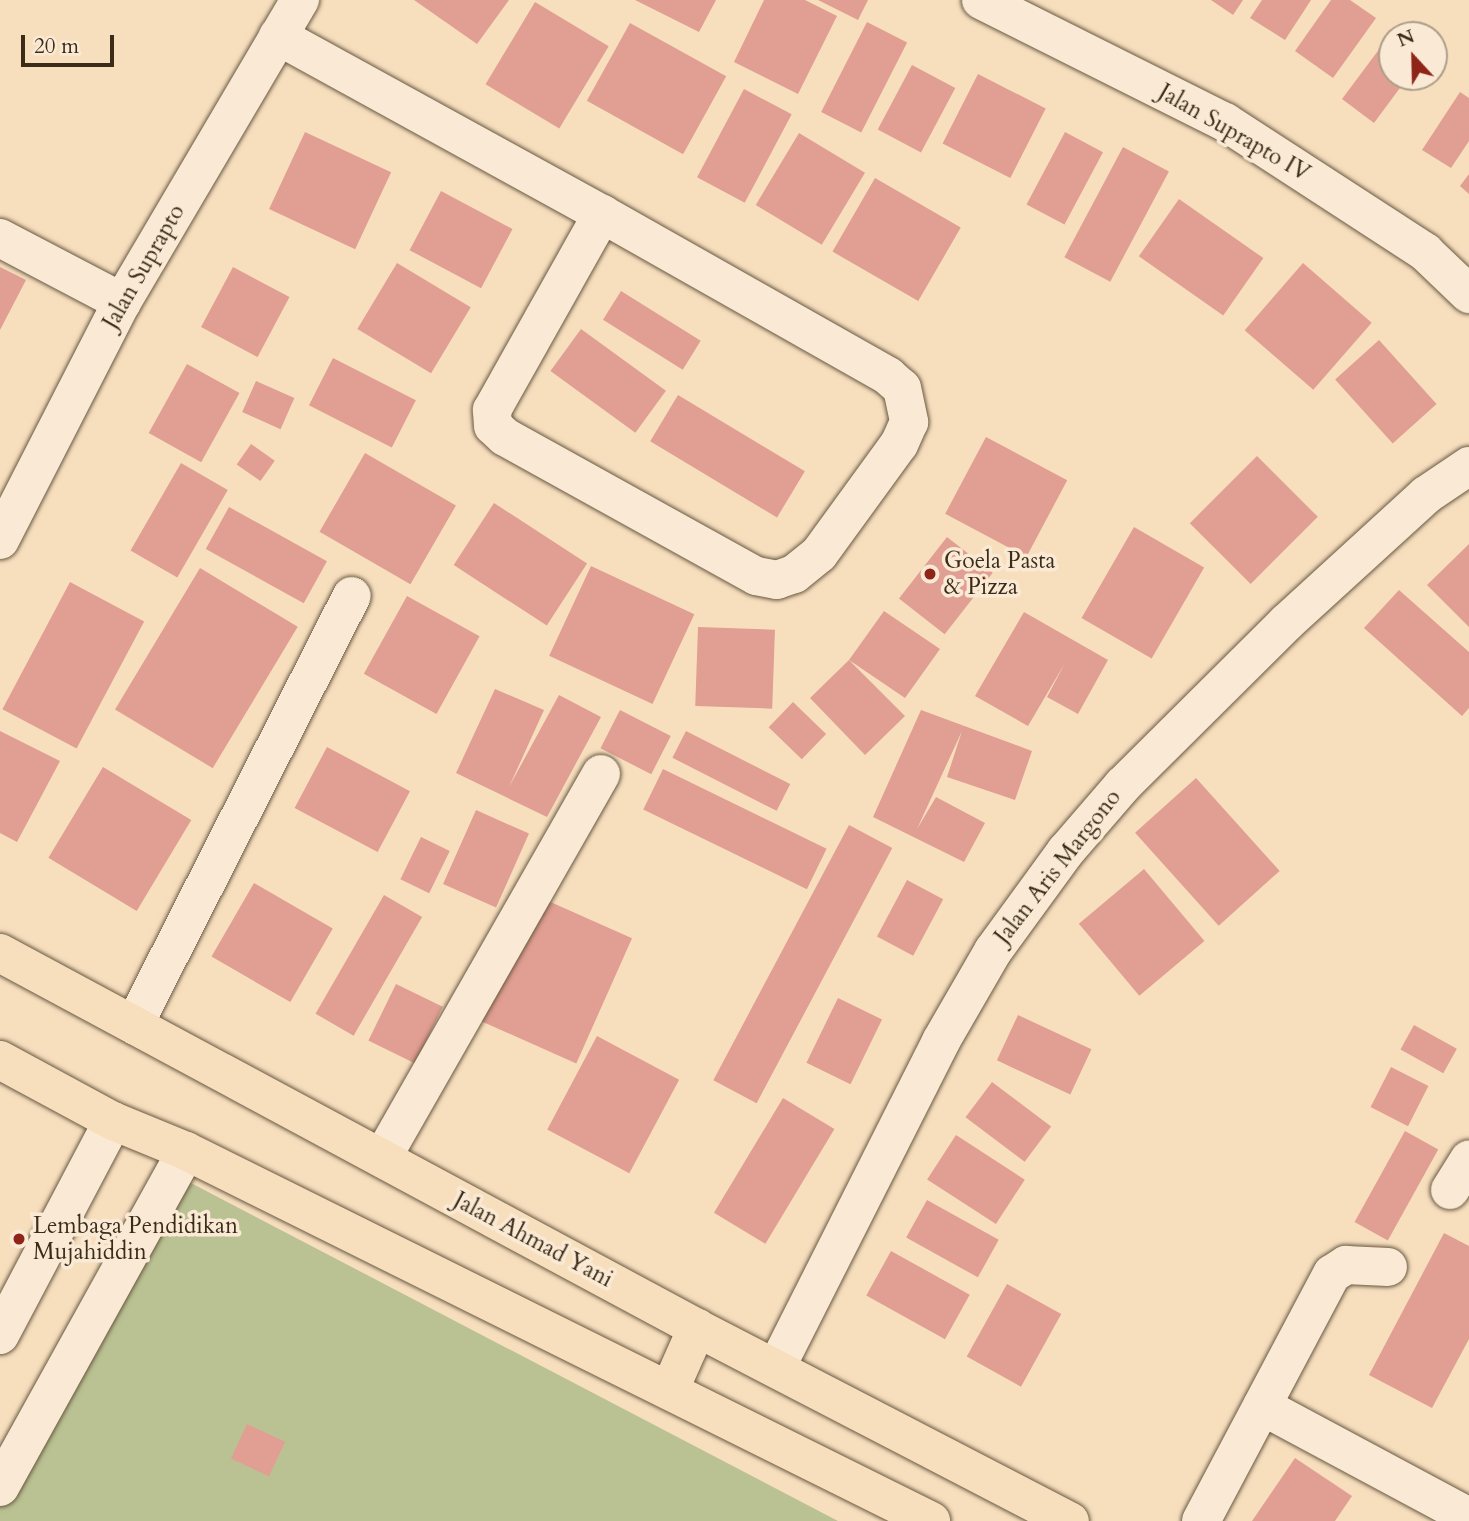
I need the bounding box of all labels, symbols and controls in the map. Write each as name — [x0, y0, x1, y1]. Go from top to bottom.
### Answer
scale bar — [24, 21, 117, 65]
north arrow — [1378, 21, 1448, 91]
text: N — [1393, 23, 1418, 54]
text: 20 m — [34, 32, 79, 61]
street label: Jalan Suprapto IV — [1153, 78, 1315, 188]
street label: Jalan Suprapto — [97, 200, 191, 334]
place label: Goela Pasta & Pizza — [944, 547, 1055, 601]
marker: Goela Pasta & Pizza — [922, 566, 938, 582]
street label: Jalan Aris Margono — [989, 784, 1127, 950]
street label: Jalan Ahmad Yani — [449, 1186, 617, 1294]
place label: Lembaga Pendidikan Mujahiddin — [33, 1212, 238, 1266]
marker: Lembaga Pendidikan Mujahiddin — [11, 1231, 27, 1247]

